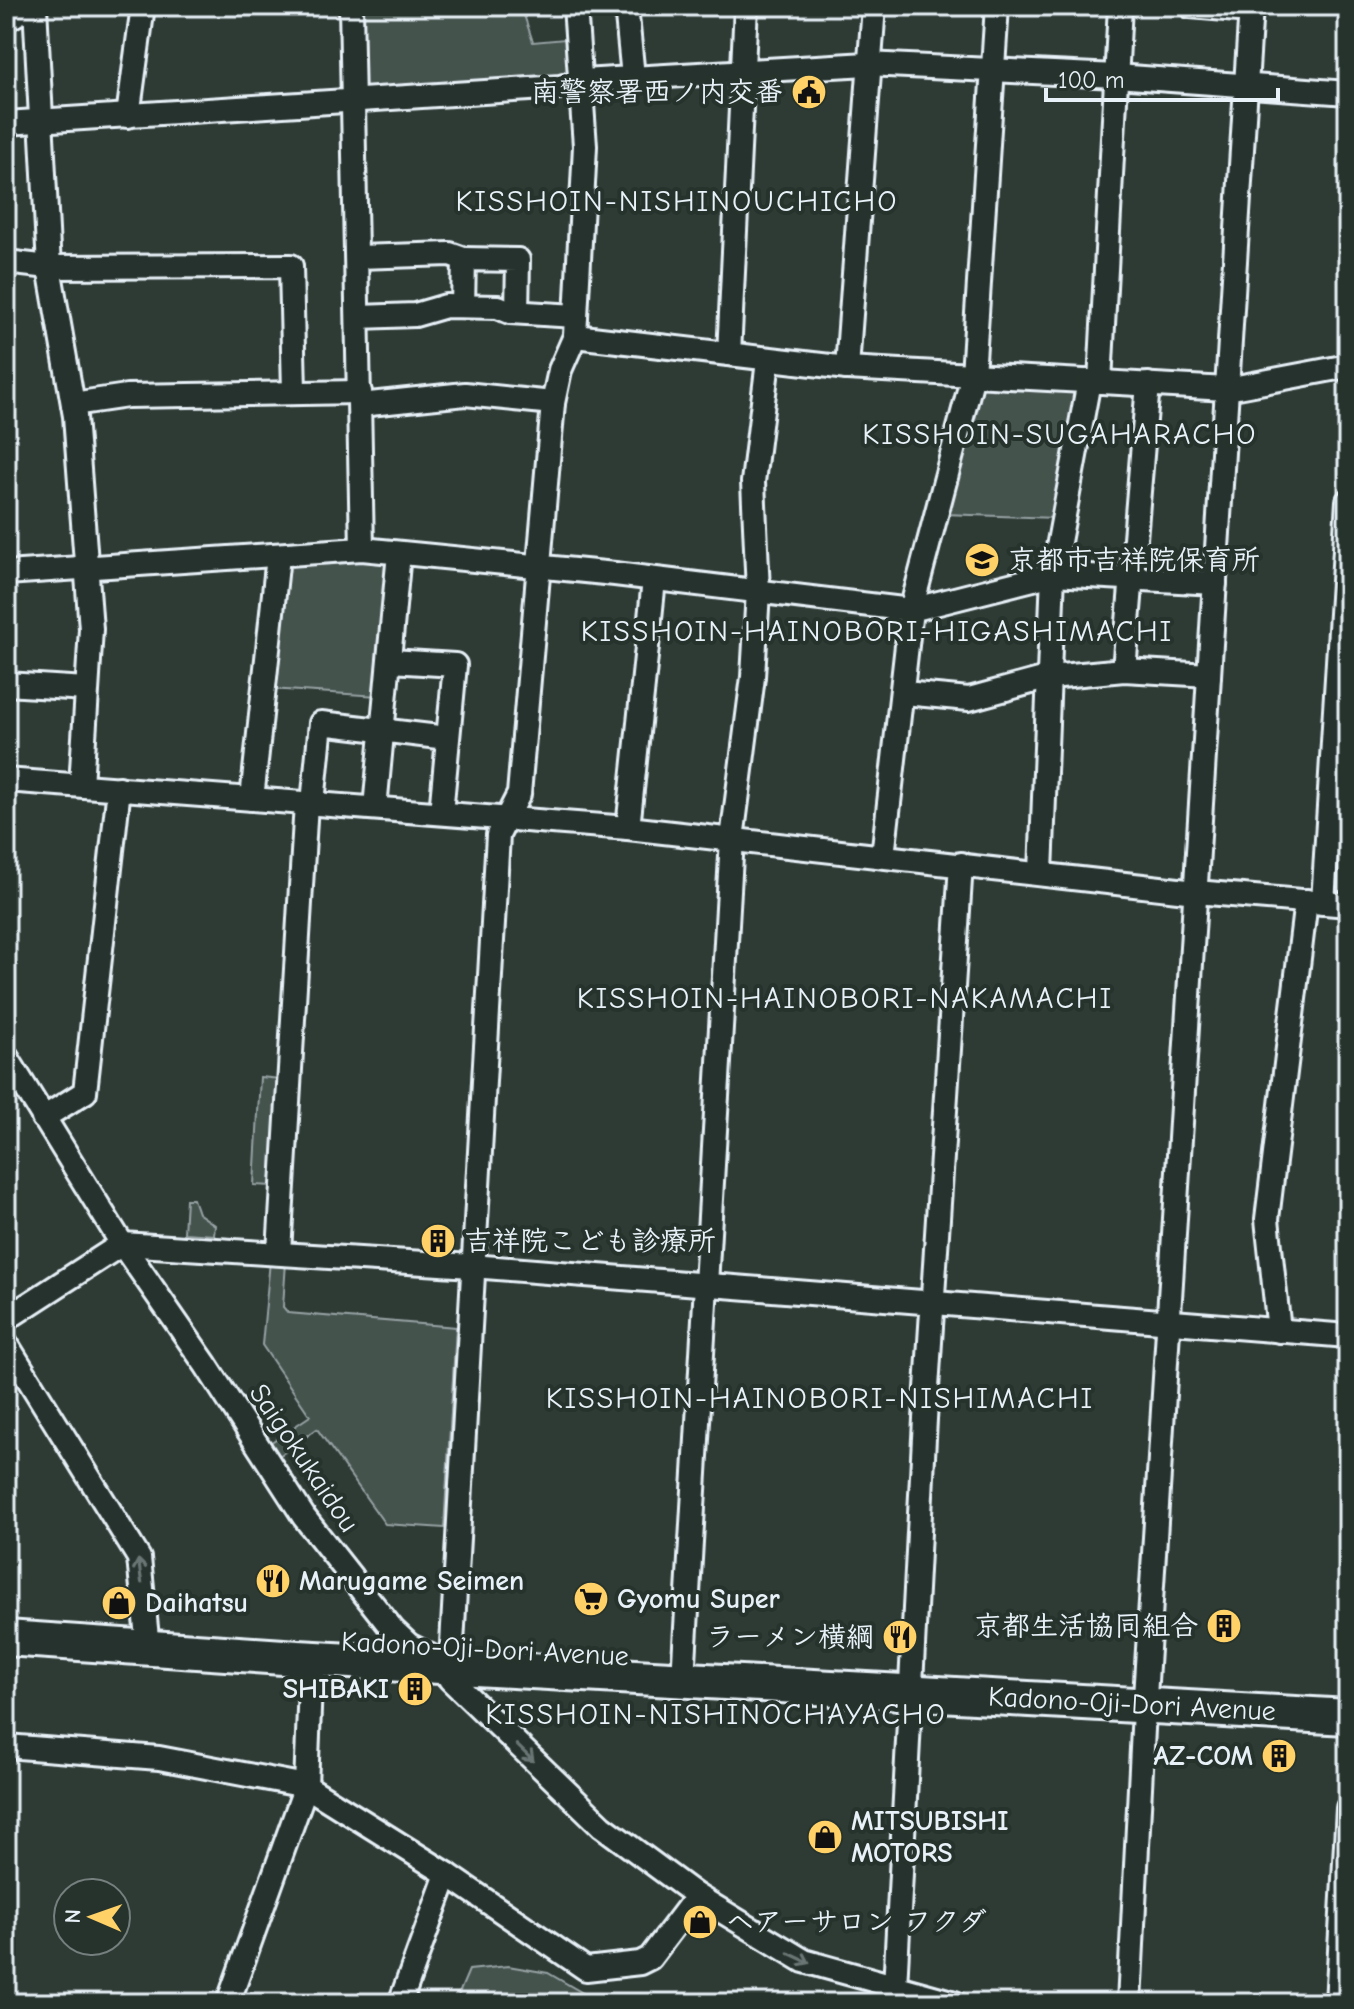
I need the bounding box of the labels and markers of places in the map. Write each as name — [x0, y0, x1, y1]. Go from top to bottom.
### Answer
public building icon: 南警察署西ノ内交番 — [790, 73, 828, 111]
place label: 南警察署西ノ内交番 — [531, 76, 783, 108]
school or university icon: 京都市吉祥院保育所 — [963, 541, 1001, 579]
place label: 京都市吉祥院保育所 — [1008, 544, 1260, 576]
building icon: 吉祥院こども診療所 — [419, 1222, 457, 1260]
place label: 吉祥院こども診療所 — [464, 1225, 716, 1257]
restaurant icon: Marugame Seimen — [254, 1562, 292, 1600]
place label: Marugame Seimen — [299, 1565, 524, 1597]
supermarket icon: Gyomu Super — [572, 1580, 610, 1618]
place label: Gyomu Super — [617, 1583, 780, 1615]
shop icon: Daihatsu — [100, 1584, 138, 1622]
place label: Daihatsu — [145, 1587, 248, 1619]
building icon: 京都生活協同組合 — [1205, 1607, 1243, 1645]
place label: 京都生活協同組合 — [974, 1610, 1198, 1642]
restaurant icon: ラーメン横綱 — [881, 1618, 919, 1656]
place label: ラーメン横綱 — [706, 1621, 874, 1653]
building icon: SHIBAKI — [396, 1670, 434, 1708]
place label: SHIBAKI — [283, 1673, 389, 1705]
building icon: AZ-COM — [1260, 1737, 1298, 1775]
place label: AZ-COM — [1153, 1740, 1253, 1772]
place label: MITSUBISHI MOTORS — [851, 1805, 1009, 1869]
shop icon: MITSUBISHI MOTORS — [806, 1818, 844, 1856]
shop icon: ヘアーサロン フクダ — [681, 1903, 719, 1941]
place label: ヘアーサロン フクダ — [726, 1906, 987, 1938]

